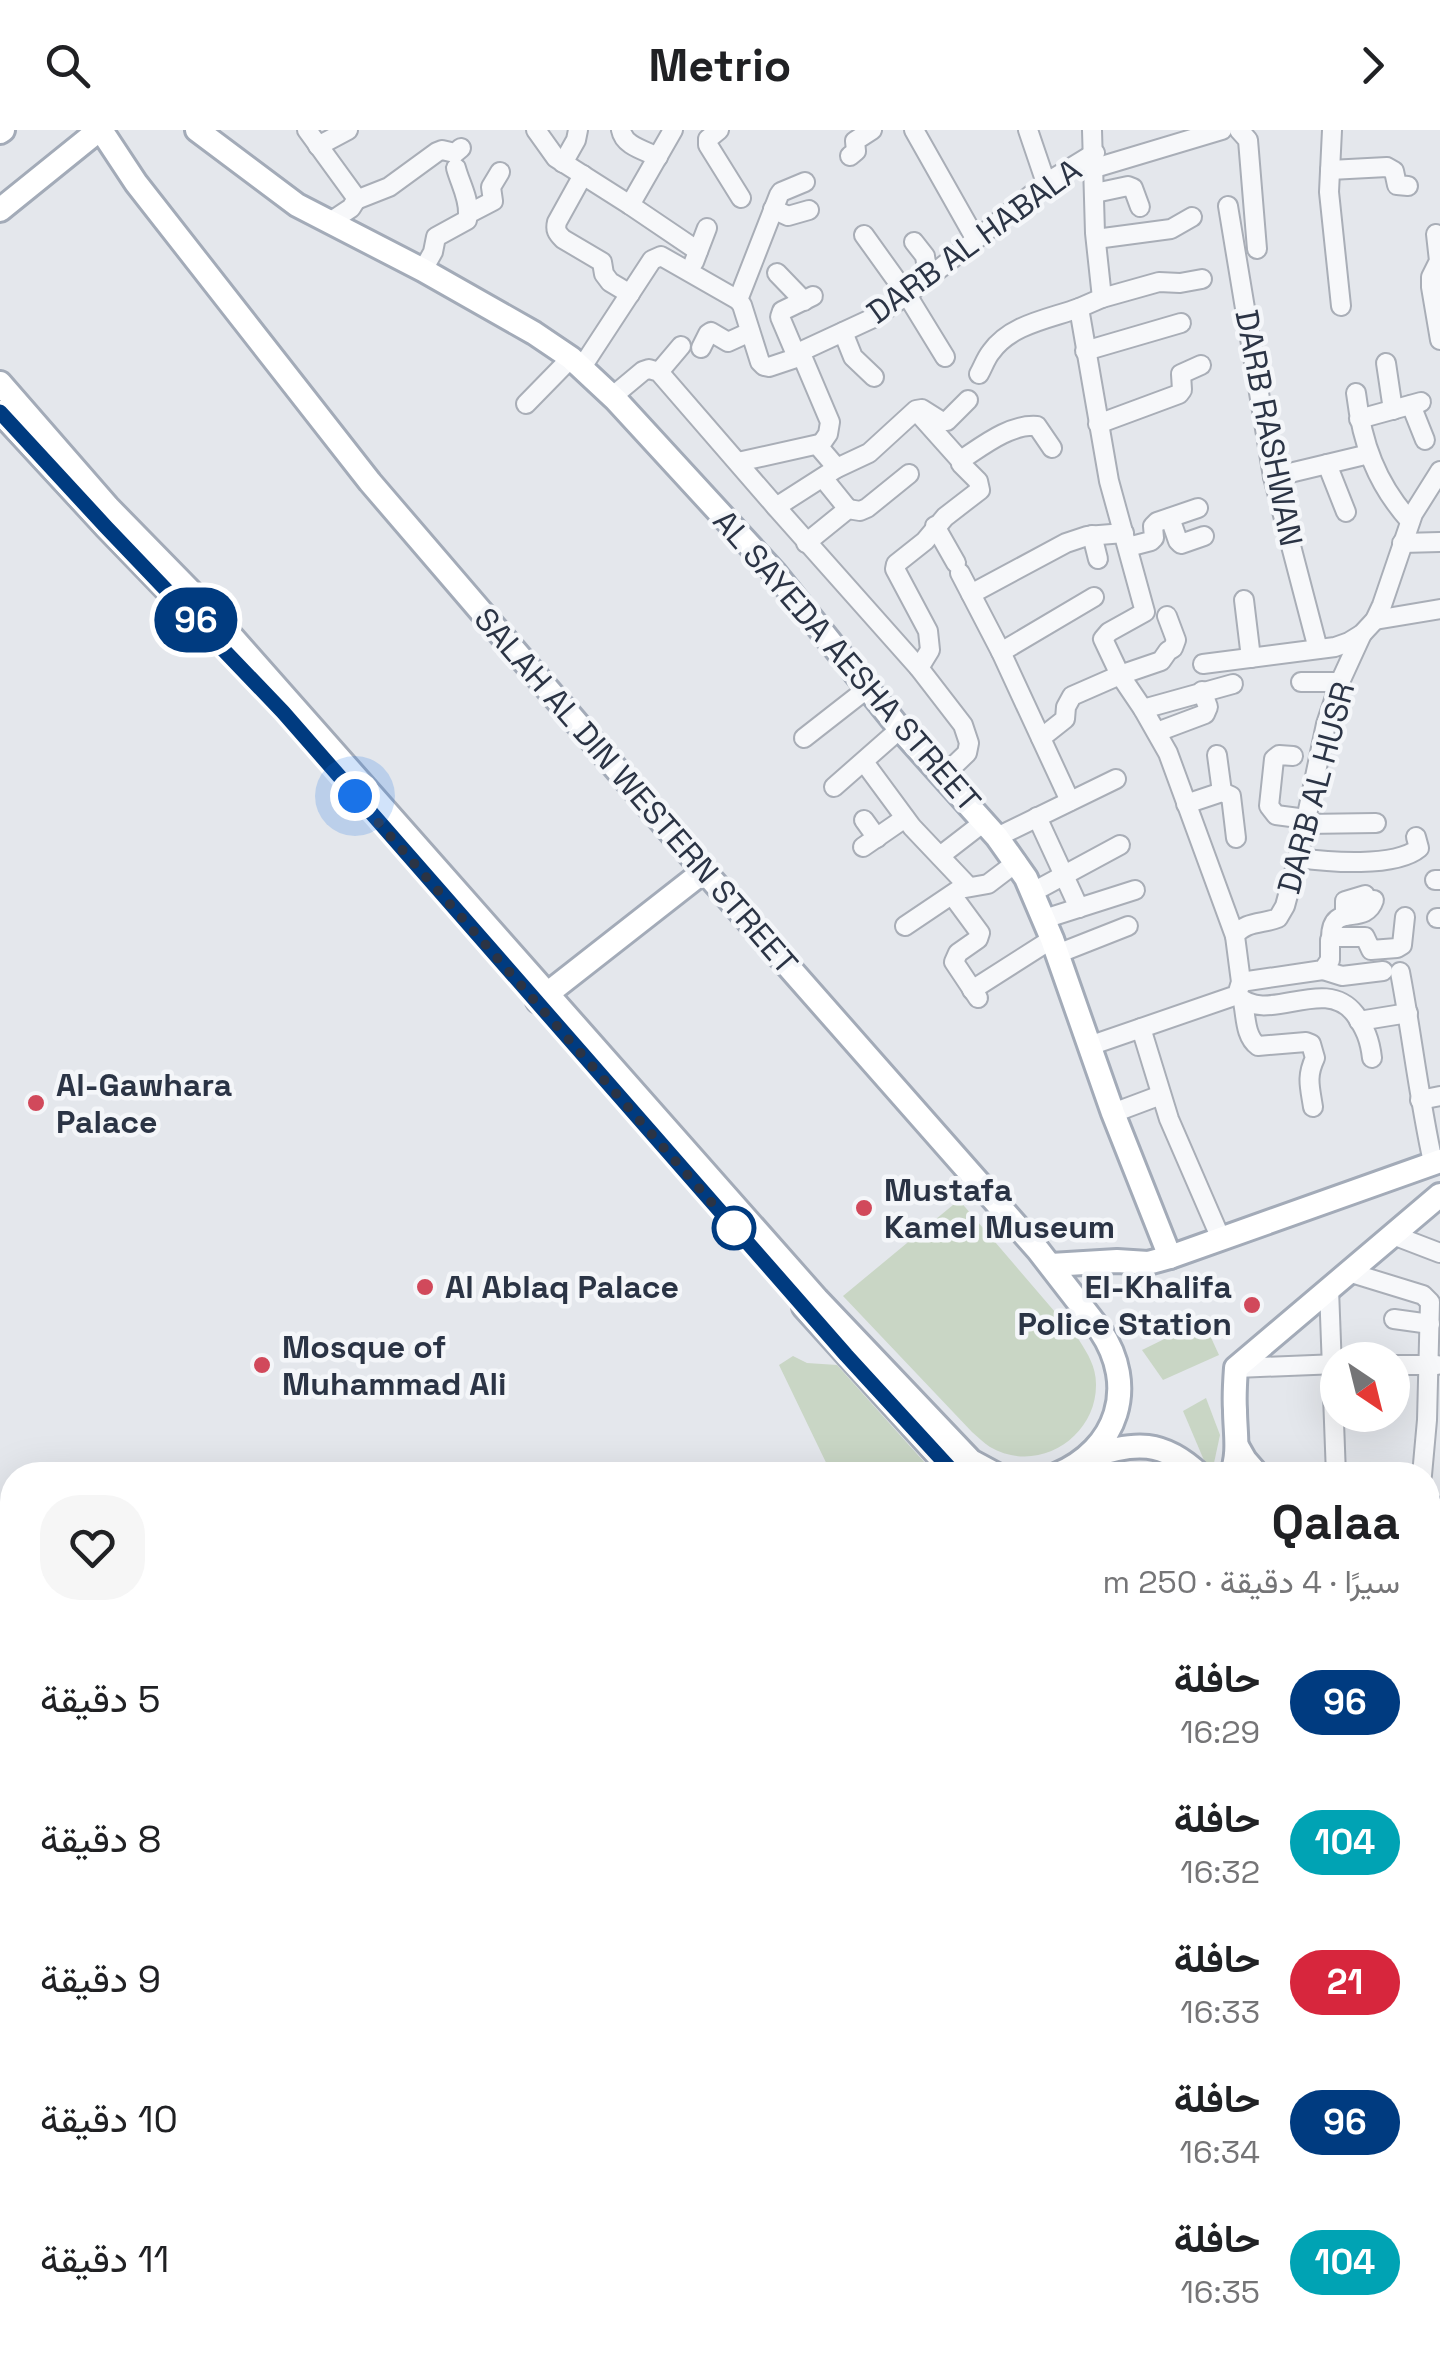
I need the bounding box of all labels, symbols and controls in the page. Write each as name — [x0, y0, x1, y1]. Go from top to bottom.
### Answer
text: Metrio — [649, 37, 791, 94]
icon: search — [40, 38, 95, 93]
icon: forward — [1345, 38, 1400, 93]
street label: DARB AL HABALA — [859, 150, 1089, 332]
street label: DARB RASHWAN — [1226, 306, 1312, 550]
street label: AL SAYEDA AESHA STREET — [705, 502, 989, 820]
line badge: 96 — [151, 588, 241, 652]
text: 96 — [174, 598, 218, 642]
street label: SALAH AL DIN WESTERN STREET — [466, 599, 806, 983]
street label: DARB AL HUSR — [1269, 678, 1363, 898]
your location — [330, 771, 380, 821]
place label: Al-Gawhara Palace — [56, 1065, 232, 1142]
marker: Al-Gawhara Palace — [25, 1092, 47, 1114]
place label: Mustafa Kamel Museum — [884, 1170, 1115, 1247]
marker: Mustafa Kamel Museum — [853, 1197, 875, 1219]
unlabelled marker — [713, 1207, 755, 1249]
place label: Al Ablaq Palace — [445, 1267, 679, 1307]
place label: El-Khalifa Police Station — [1017, 1267, 1232, 1344]
marker: Al Ablaq Palace — [414, 1276, 436, 1298]
marker: El-Khalifa Police Station — [1241, 1294, 1263, 1316]
place label: Mosque of Muhammad Ali — [282, 1327, 506, 1404]
north arrow — [1320, 1342, 1410, 1432]
map controls — [1320, 1342, 1410, 1432]
marker: Mosque of Muhammad Ali — [251, 1354, 273, 1376]
text: Qalaa — [1272, 1492, 1400, 1553]
button: heart — [40, 1495, 145, 1600]
text: سيرًا · 4 دقيقة · 250 m — [1103, 1562, 1400, 1602]
text: حافلة — [1174, 1655, 1260, 1703]
text: 5 دقيقة — [40, 1675, 160, 1723]
text: 96 — [1323, 1680, 1367, 1724]
text: 16:29 — [1180, 1712, 1260, 1752]
text: حافلة — [1174, 1795, 1260, 1843]
text: 8 دقيقة — [40, 1815, 161, 1863]
text: 104 — [1315, 1820, 1375, 1864]
text: 16:32 — [1180, 1852, 1260, 1892]
text: حافلة — [1174, 1935, 1260, 1983]
text: 9 دقيقة — [40, 1955, 161, 2003]
text: 21 — [1327, 1960, 1363, 2004]
text: 16:33 — [1180, 1992, 1260, 2032]
text: حافلة — [1174, 2075, 1260, 2123]
text: 10 دقيقة — [40, 2095, 178, 2143]
text: 96 — [1323, 2100, 1367, 2144]
text: 16:34 — [1180, 2132, 1260, 2172]
text: حافلة — [1174, 2215, 1260, 2263]
text: 11 دقيقة — [40, 2235, 170, 2283]
text: 104 — [1315, 2240, 1375, 2284]
text: 16:35 — [1180, 2272, 1260, 2312]

